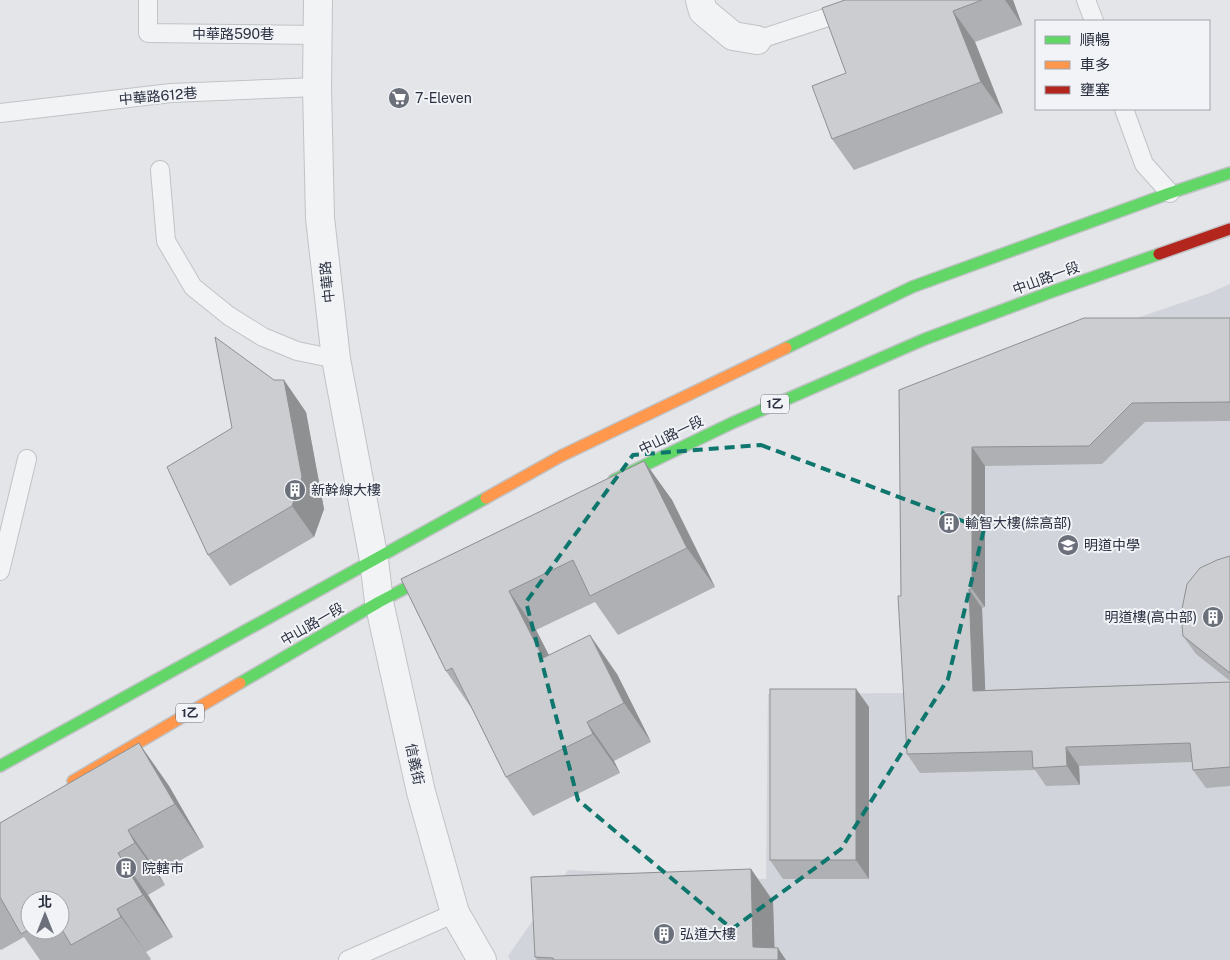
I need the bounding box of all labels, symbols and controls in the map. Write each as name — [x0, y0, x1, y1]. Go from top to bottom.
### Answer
legend — [1035, 20, 1210, 110]
street label: 中華路590巷 — [192, 26, 274, 42]
text: 順暢 — [1080, 31, 1110, 48]
text: 車多 — [1080, 56, 1110, 73]
text: 壅塞 — [1080, 81, 1110, 98]
street label: 中華路612巷 — [118, 85, 198, 107]
supermarket icon: 7-Eleven — [387, 86, 411, 110]
place label: 7-Eleven — [415, 90, 472, 106]
street label: 中山路一段 — [1010, 259, 1082, 297]
street label: 中華路 — [317, 260, 337, 304]
road number: 1乙 — [761, 394, 789, 414]
street label: 中山路一段 — [636, 412, 706, 458]
building icon: 新幹線大樓 — [283, 478, 307, 502]
place label: 新幹線大樓 — [311, 482, 381, 498]
building icon: 輸智大樓(綜高部) — [937, 511, 961, 535]
place label: 輸智大樓(綜高部) — [965, 515, 1072, 531]
school or university icon: 明道中學 — [1056, 533, 1080, 557]
place label: 明道中學 — [1084, 537, 1140, 553]
street label: 中山路一段 — [278, 600, 346, 648]
building icon: 明道樓(高中部) — [1201, 605, 1225, 629]
place label: 明道樓(高中部) — [1104, 609, 1197, 625]
road number: 1乙 — [176, 704, 204, 722]
street label: 信義街 — [403, 742, 427, 786]
building icon: 院轄市 — [114, 856, 138, 880]
place label: 院轄市 — [142, 860, 184, 876]
north arrow — [20, 890, 70, 940]
text: 北 — [38, 894, 52, 910]
building icon: 弘道大樓 — [652, 922, 676, 946]
place label: 弘道大樓 — [680, 926, 736, 942]

